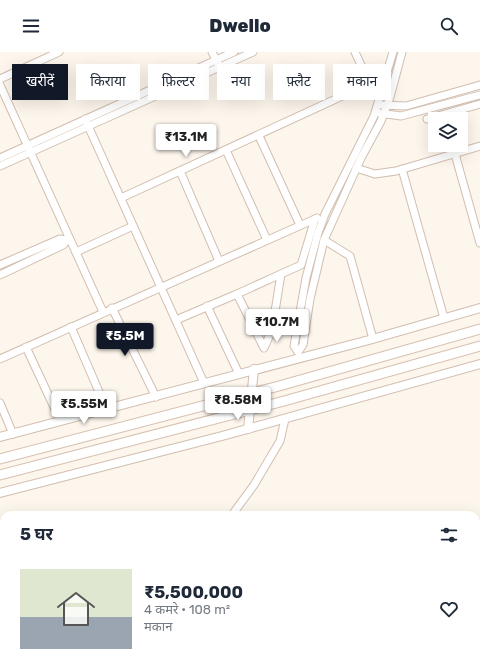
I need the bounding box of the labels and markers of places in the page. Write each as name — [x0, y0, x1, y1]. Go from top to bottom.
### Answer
pin: ₹13.1M — [153, 124, 219, 158]
pin: ₹10.7M — [244, 309, 310, 343]
pin: ₹5.5M — [97, 323, 153, 357]
pin: ₹8.58M — [205, 387, 271, 421]
pin: ₹5.55M — [51, 391, 117, 425]

